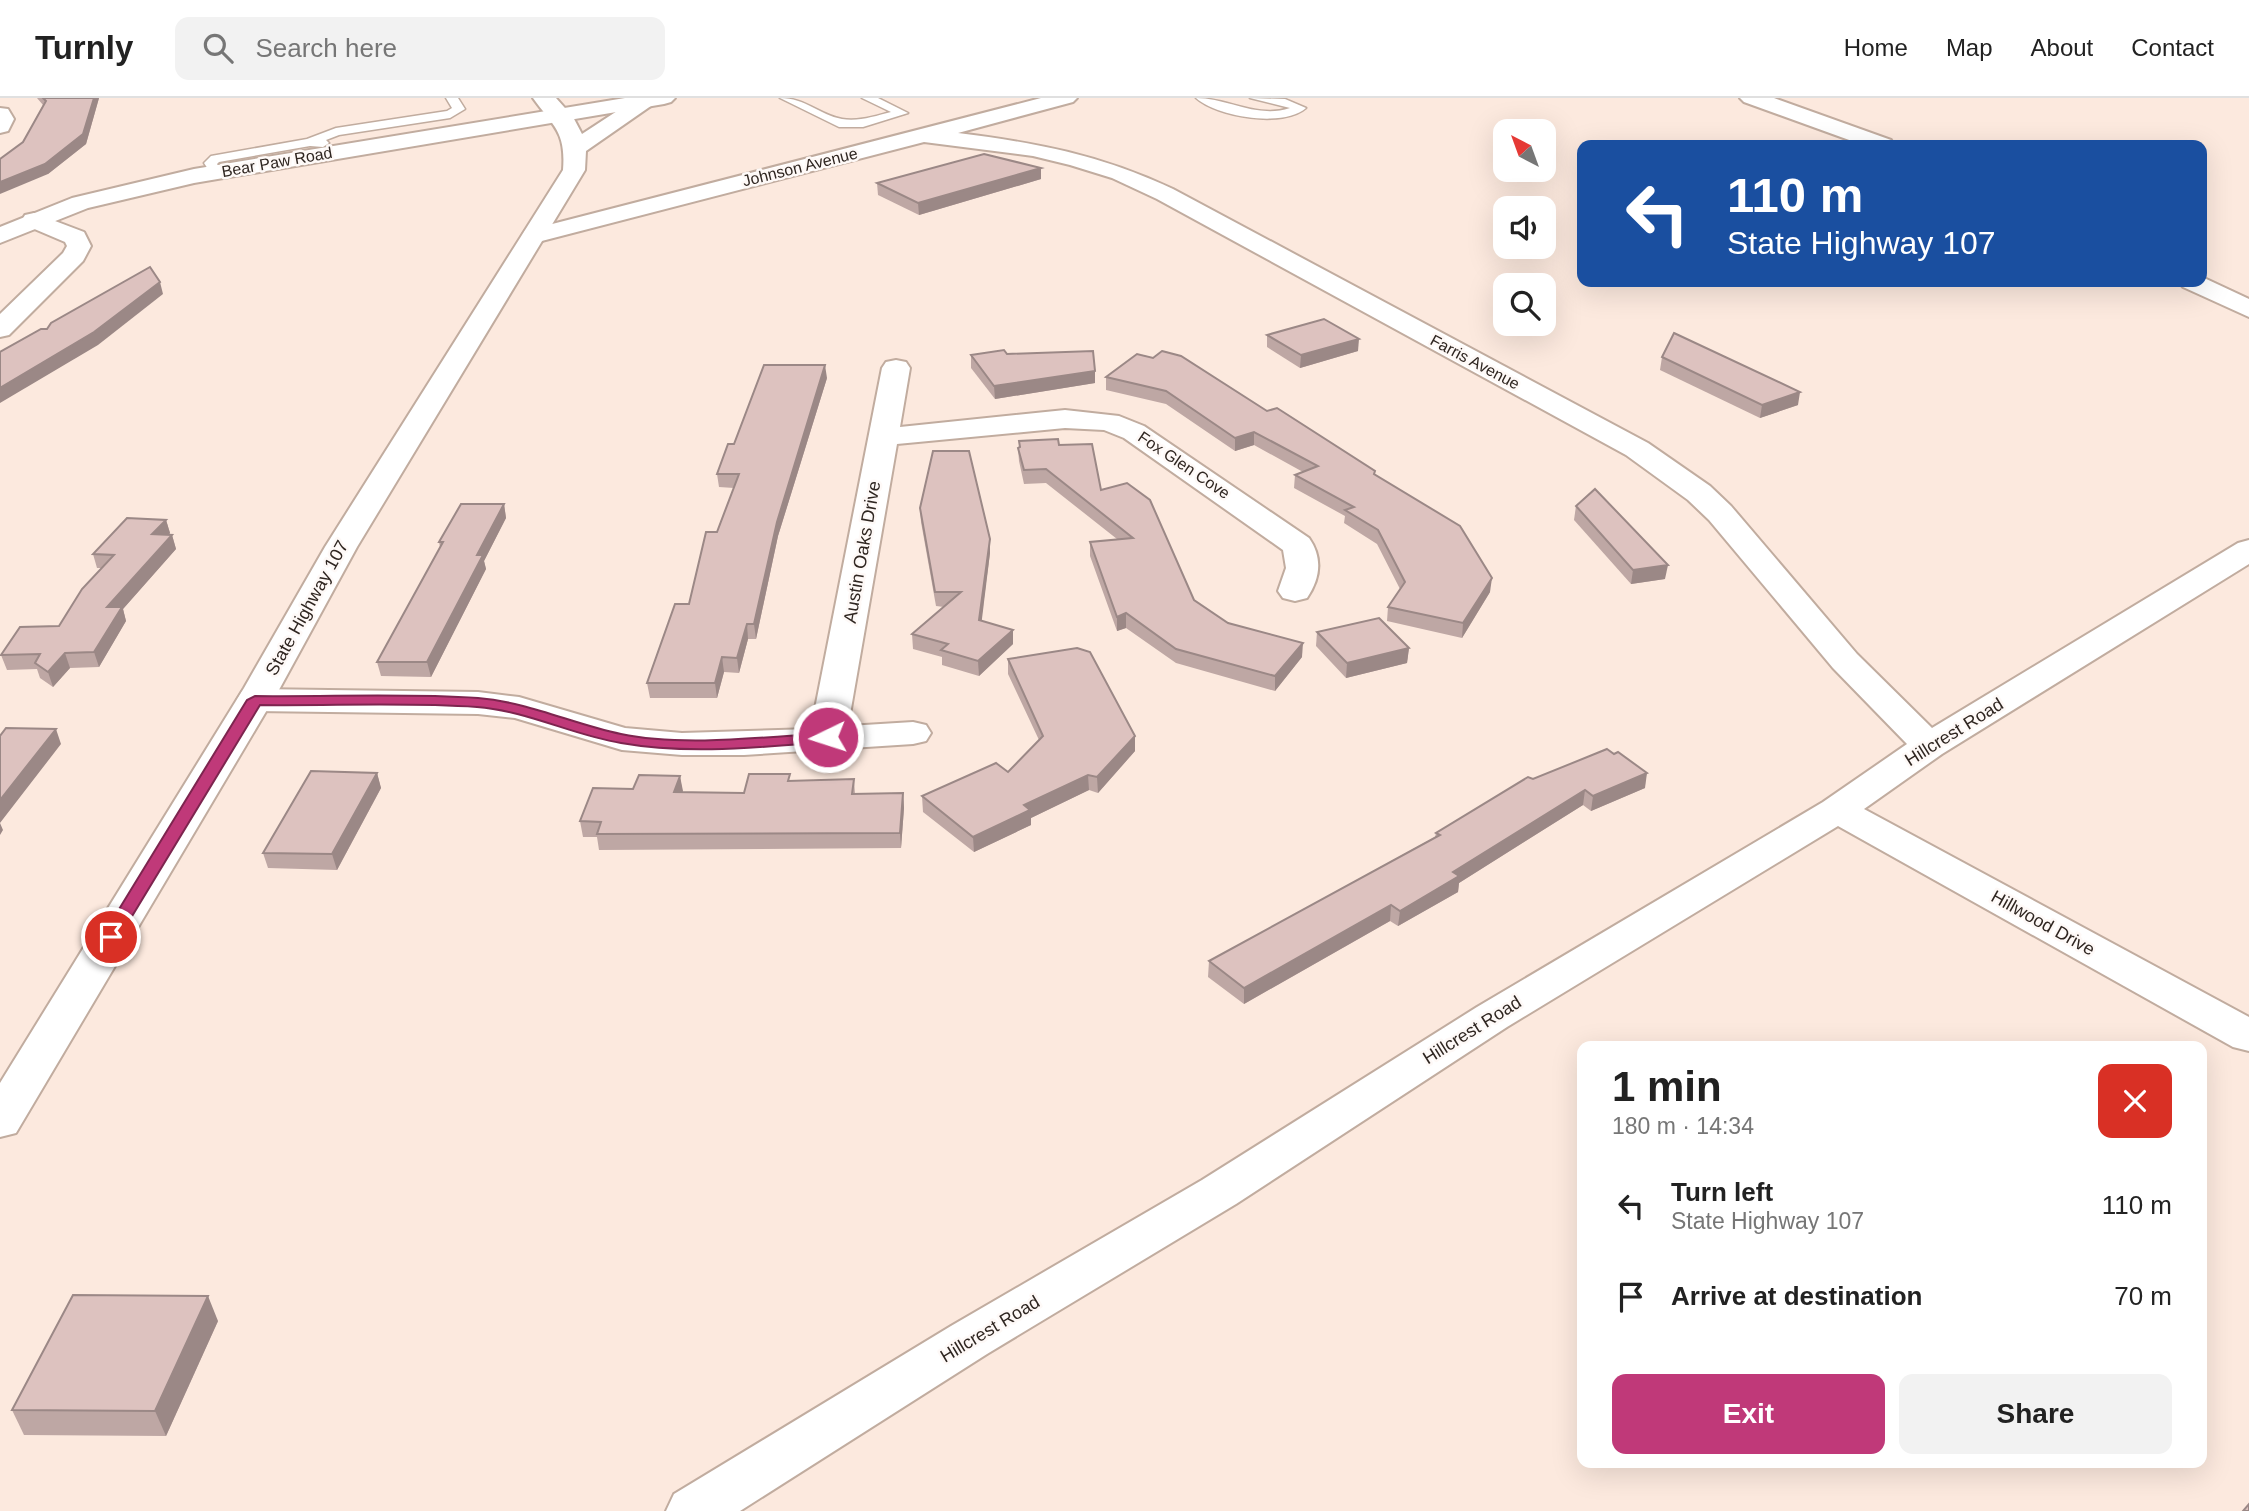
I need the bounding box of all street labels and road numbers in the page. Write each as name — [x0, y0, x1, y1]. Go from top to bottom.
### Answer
street label: Bear Paw Road — [220, 144, 334, 180]
street label: Johnson Avenue — [741, 144, 859, 190]
street label: Farris Avenue — [1428, 331, 1523, 393]
street label: Fox Glen Cove — [1135, 428, 1233, 502]
street label: Austin Oaks Drive — [840, 479, 884, 625]
street label: State Highway 107 — [262, 537, 352, 679]
street label: Hillcrest Road — [1901, 694, 2007, 770]
street label: Hillwood Drive — [1988, 886, 2098, 960]
street label: Hillcrest Road — [1419, 992, 1525, 1068]
street label: Hillcrest Road — [937, 1292, 1043, 1366]

